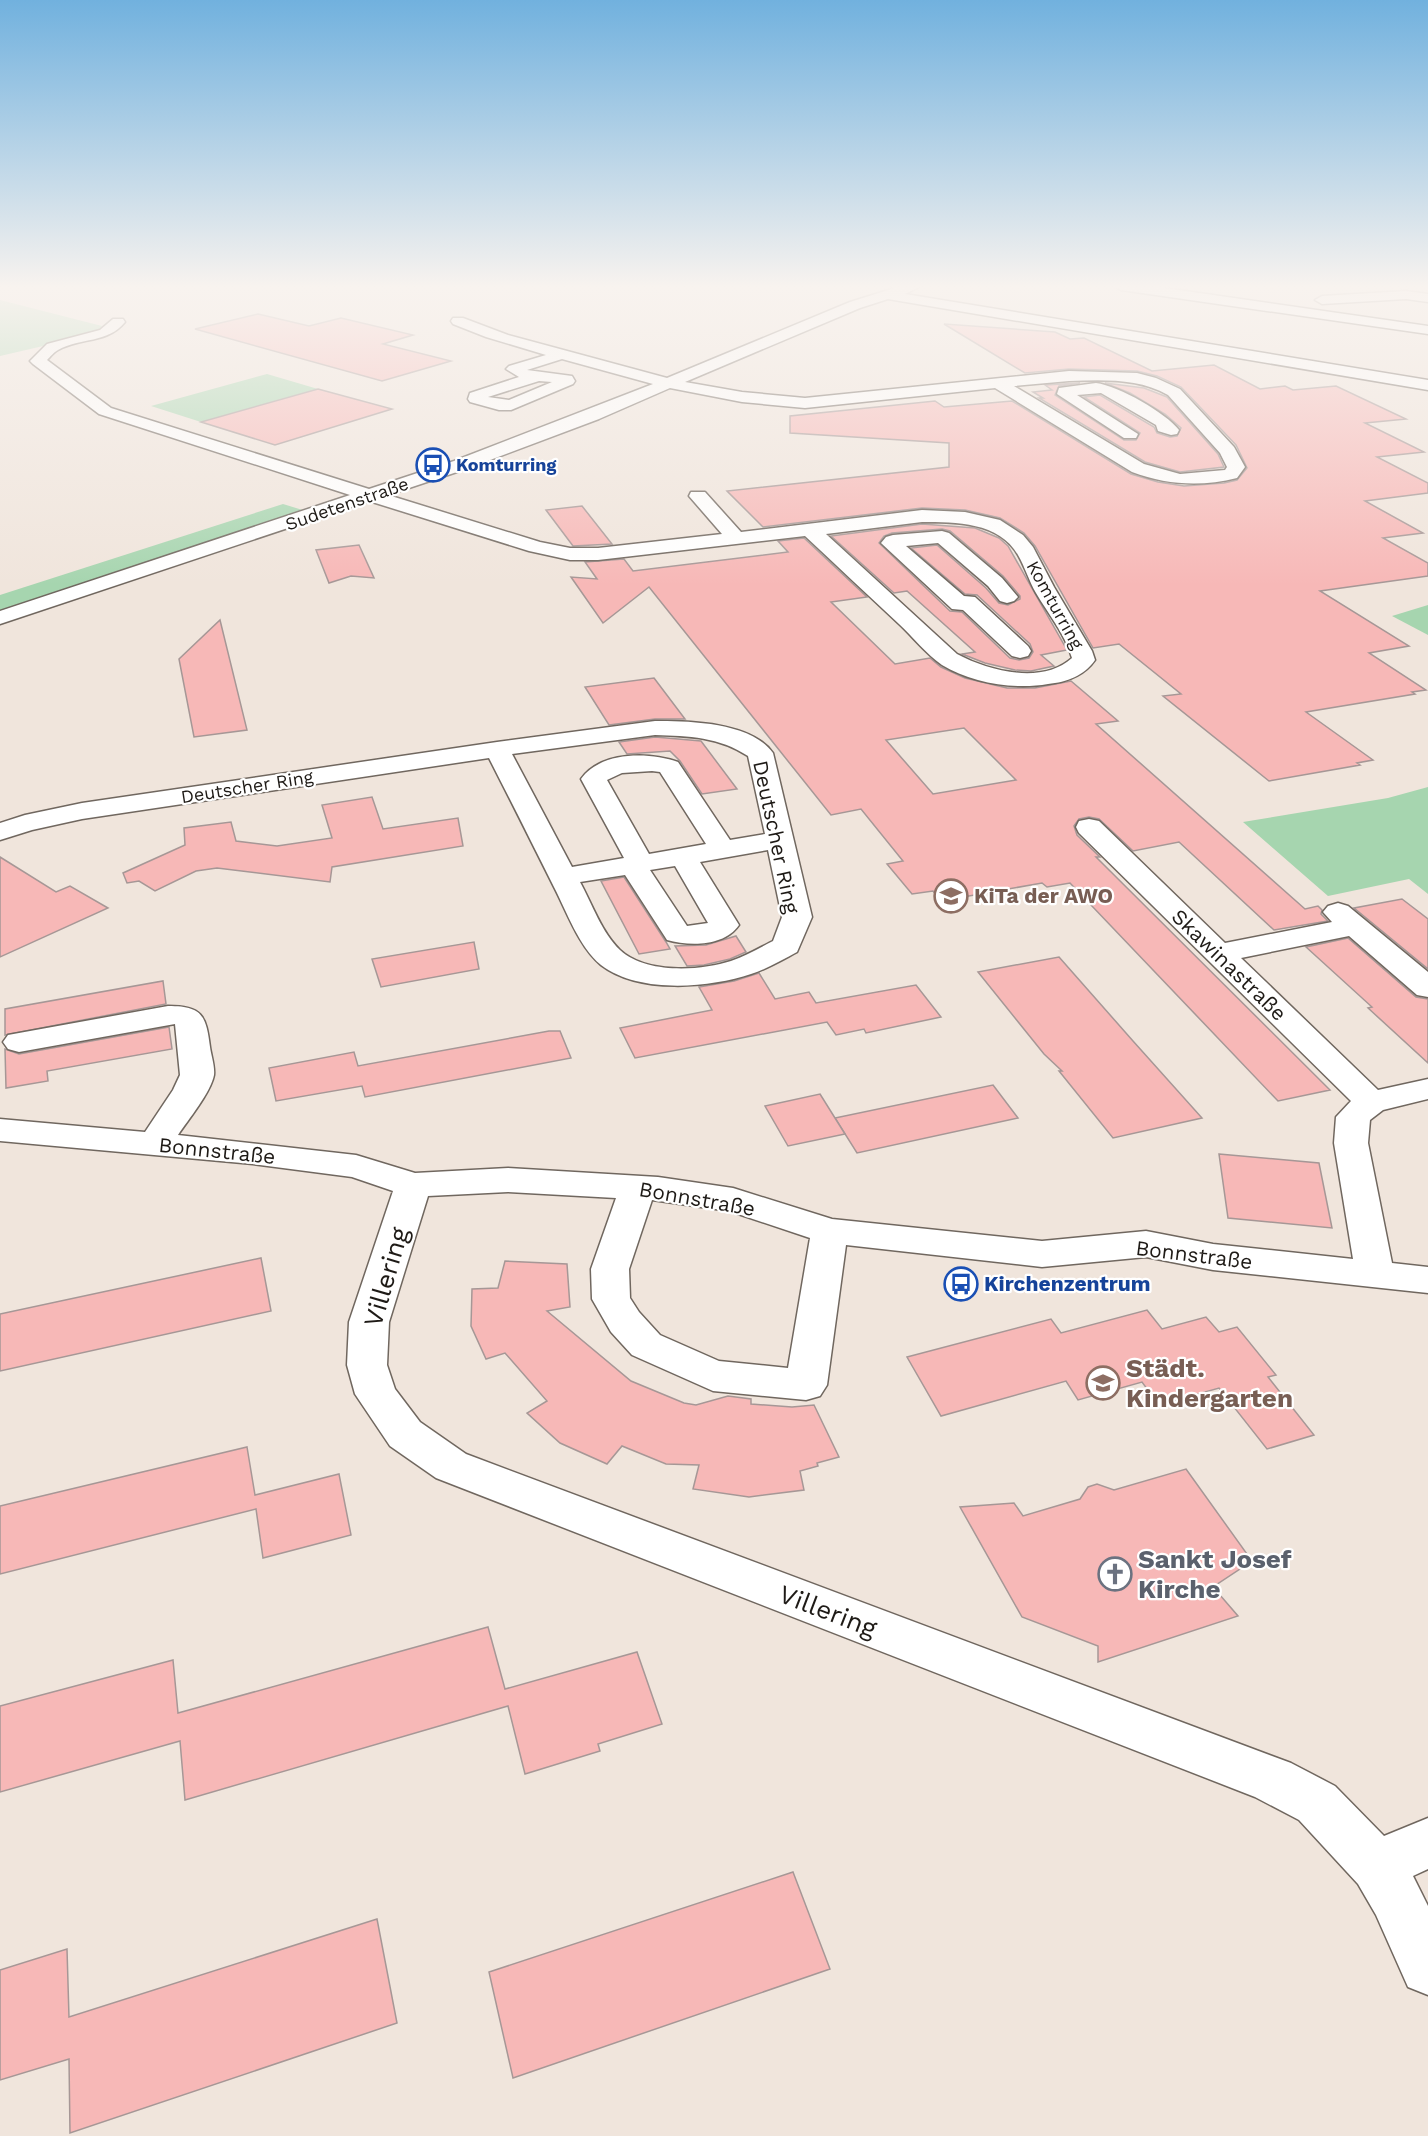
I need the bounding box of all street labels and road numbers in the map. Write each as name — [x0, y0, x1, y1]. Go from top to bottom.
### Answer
street label: Sudetenstraße — [283, 473, 411, 534]
street label: Komturring — [1023, 557, 1089, 653]
street label: Deutscher Ring — [748, 758, 805, 917]
street label: Deutscher Ring — [179, 766, 315, 807]
street label: Skawinastraße — [1167, 904, 1292, 1026]
street label: Bonnstraße — [157, 1132, 277, 1169]
street label: Bonnstraße — [637, 1176, 757, 1221]
street label: Villering — [358, 1224, 415, 1330]
street label: Bonnstraße — [1134, 1235, 1254, 1274]
street label: Villering — [775, 1579, 881, 1643]

